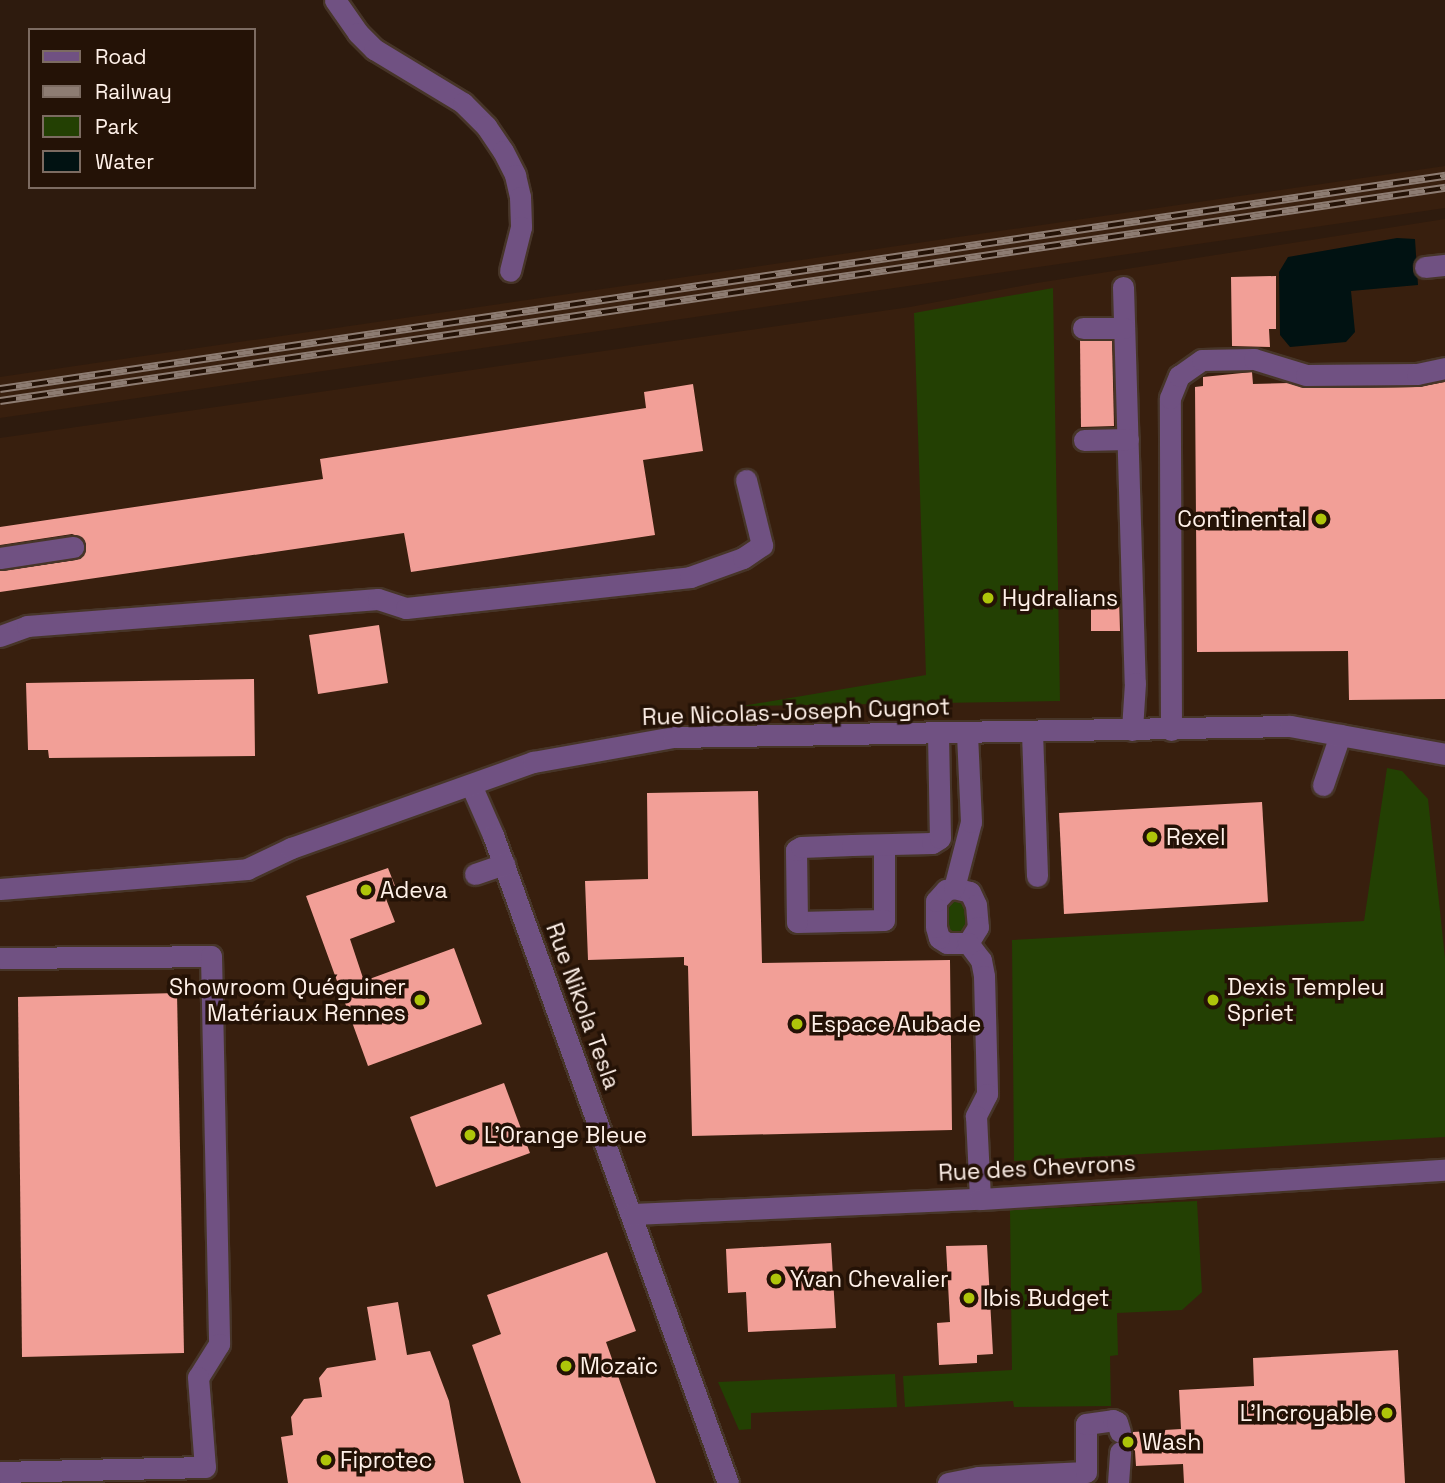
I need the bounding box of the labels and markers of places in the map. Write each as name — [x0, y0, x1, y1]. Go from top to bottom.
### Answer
place label: Continental — [1177, 505, 1307, 533]
marker: Continental — [1313, 511, 1329, 527]
place label: Hydralians — [1002, 584, 1118, 612]
marker: Hydralians — [980, 590, 996, 606]
place label: Rexel — [1166, 823, 1226, 851]
marker: Rexel — [1144, 829, 1160, 845]
place label: Adeva — [380, 876, 448, 904]
marker: Adeva — [358, 882, 374, 898]
place label: Showroom Quéguiner Matériaux Rennes — [169, 973, 406, 1027]
place label: Dexis Templeu Spriet — [1227, 973, 1385, 1027]
marker: Showroom Quéguiner Matériaux Rennes — [412, 992, 428, 1008]
marker: Dexis Templeu Spriet — [1205, 992, 1221, 1008]
place label: Espace Aubade — [811, 1010, 982, 1038]
marker: Espace Aubade — [789, 1016, 805, 1032]
place label: L'Orange Bleue — [484, 1121, 647, 1149]
marker: L'Orange Bleue — [462, 1127, 478, 1143]
place label: Yvan Chevalier — [790, 1265, 949, 1293]
marker: Yvan Chevalier — [768, 1271, 784, 1287]
place label: Ibis Budget — [983, 1284, 1110, 1312]
marker: Ibis Budget — [961, 1290, 977, 1306]
place label: Mozaïc — [580, 1352, 658, 1380]
marker: Mozaïc — [558, 1358, 574, 1374]
place label: L'Incroyable — [1240, 1399, 1373, 1427]
marker: L'Incroyable — [1379, 1405, 1395, 1421]
place label: Wash — [1142, 1428, 1201, 1456]
marker: Wash — [1120, 1434, 1136, 1450]
place label: Fiprotec — [340, 1446, 432, 1474]
marker: Fiprotec — [318, 1452, 334, 1468]

